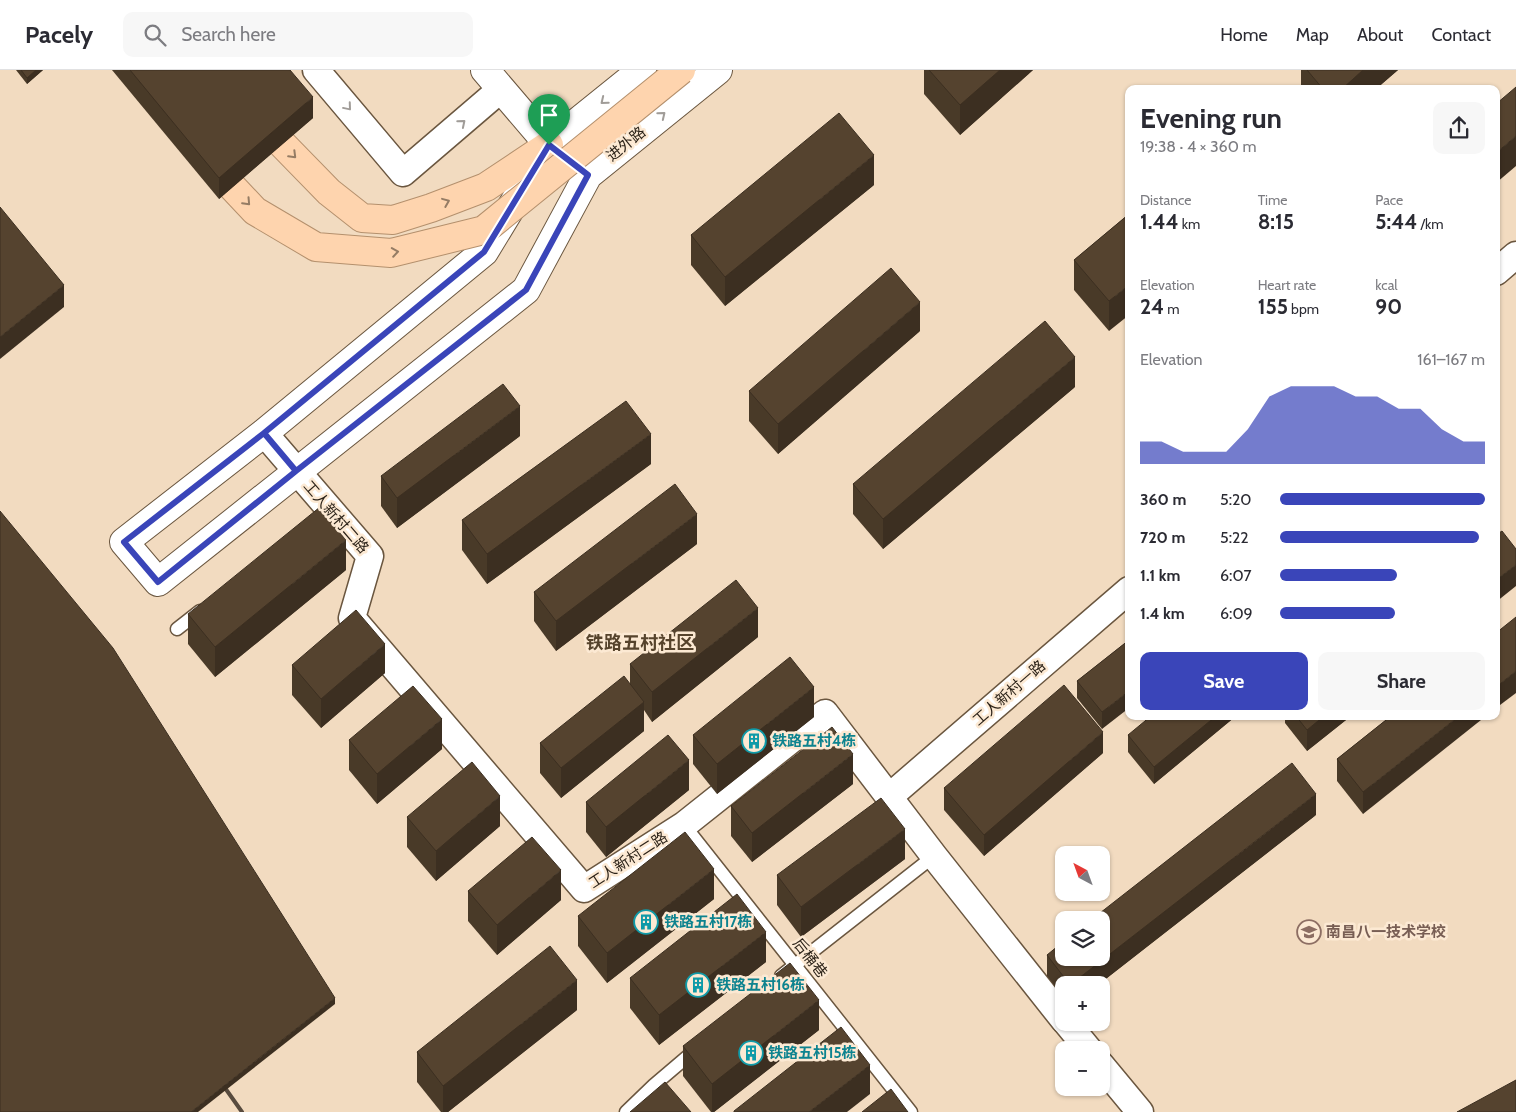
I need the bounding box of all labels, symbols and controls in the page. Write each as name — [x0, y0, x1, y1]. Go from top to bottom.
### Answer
search box — [123, 12, 473, 57]
text: Pacely — [25, 20, 93, 49]
icon: search — [141, 21, 169, 49]
text: Search here — [181, 23, 276, 46]
text: Home — [1220, 24, 1268, 46]
text: Map — [1296, 24, 1329, 46]
text: About — [1357, 24, 1403, 46]
text: Contact — [1431, 24, 1491, 46]
pin — [528, 94, 570, 145]
one-way arrow — [601, 95, 610, 103]
icon: arrive — [535, 101, 563, 129]
text: Evening run — [1140, 101, 1282, 135]
one-way arrow — [342, 102, 351, 111]
button: share — [1433, 102, 1485, 154]
one-way arrow — [656, 112, 665, 120]
one-way arrow — [456, 120, 465, 129]
street label: 进外路 — [603, 123, 649, 165]
text: 19:38 · 4 × 360 m — [1140, 137, 1256, 156]
one-way arrow — [287, 150, 296, 159]
text: Distance — [1140, 191, 1192, 209]
text: Time — [1258, 191, 1287, 209]
text: Pace — [1375, 191, 1403, 209]
one-way arrow — [241, 196, 250, 205]
one-way arrow — [441, 198, 450, 209]
text: 1.44 — [1140, 209, 1179, 234]
text: 8:15 — [1258, 209, 1294, 234]
text: 5:44 — [1375, 209, 1417, 234]
text: km — [1179, 215, 1200, 233]
text: /km — [1417, 215, 1444, 233]
one-way arrow — [390, 247, 399, 257]
text: Elevation — [1140, 276, 1195, 294]
text: Heart rate — [1258, 276, 1316, 294]
text: kcal — [1375, 276, 1398, 294]
text: 24 — [1140, 294, 1164, 319]
text: 155 — [1258, 294, 1288, 319]
text: 90 — [1375, 294, 1402, 319]
text: m — [1164, 300, 1180, 318]
text: bpm — [1288, 300, 1319, 318]
text: Elevation — [1140, 350, 1203, 369]
text: 161–167 m — [1417, 350, 1485, 369]
street label: 工人新村二路 — [300, 477, 372, 557]
text: 360 m — [1140, 490, 1186, 509]
text: 5:20 — [1220, 490, 1252, 509]
text: 720 m — [1140, 528, 1185, 547]
text: 5:22 — [1220, 528, 1249, 547]
text: 1.1 km — [1140, 566, 1180, 585]
text: 6:07 — [1220, 566, 1251, 585]
text: 1.4 km — [1140, 604, 1185, 623]
text: 6:09 — [1220, 604, 1253, 623]
district label: 铁路五村社区 — [586, 632, 694, 654]
button: Save — [1140, 652, 1308, 710]
button: Share — [1318, 652, 1485, 710]
street label: 工人新村一路 — [969, 657, 1049, 729]
building icon: 铁路五村4栋 — [741, 728, 767, 754]
place label: 铁路五村4栋 — [772, 732, 856, 750]
street label: 工人新村二路 — [585, 828, 671, 892]
north arrow — [1055, 846, 1110, 901]
map controls — [1055, 846, 1110, 1096]
building icon: 铁路五村17栋 — [633, 909, 659, 935]
button: layers — [1055, 911, 1110, 966]
place label: 铁路五村17栋 — [664, 913, 752, 931]
school or university icon: 南昌八一技术学校 — [1296, 919, 1322, 945]
place label: 南昌八一技术学校 — [1326, 923, 1446, 941]
street label: 后桶巷 — [789, 935, 831, 981]
building icon: 铁路五村16栋 — [685, 972, 711, 998]
place label: 铁路五村16栋 — [716, 976, 805, 994]
button: + — [1055, 976, 1110, 1031]
building icon: 铁路五村15栋 — [738, 1040, 764, 1066]
button: − — [1055, 1041, 1110, 1096]
place label: 铁路五村15栋 — [768, 1044, 857, 1062]

